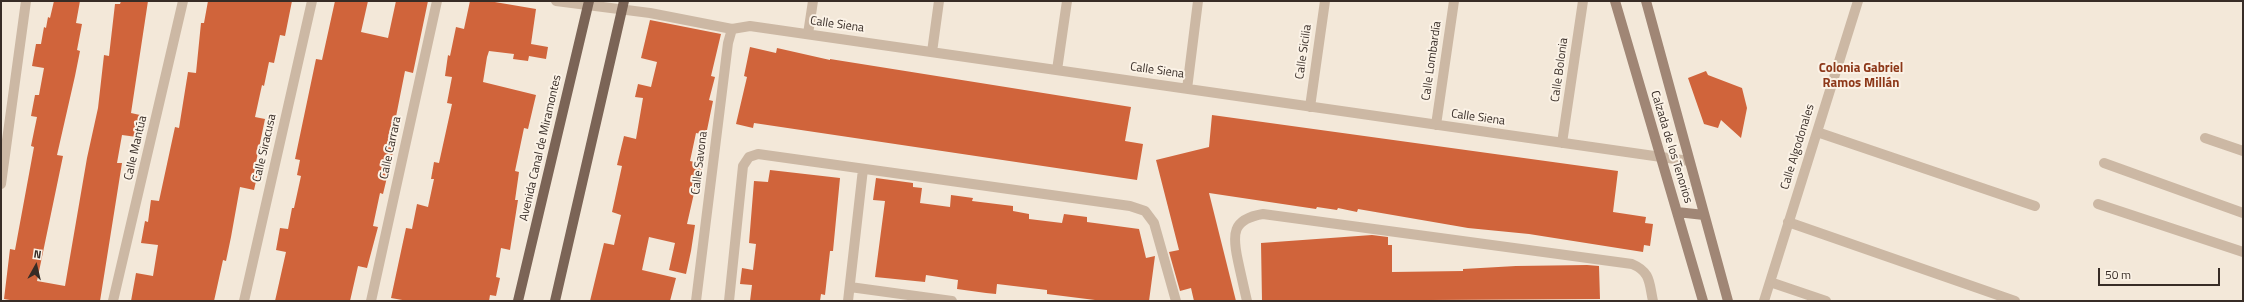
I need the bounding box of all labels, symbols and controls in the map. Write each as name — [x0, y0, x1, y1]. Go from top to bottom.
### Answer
street label: Calle Siena — [809, 14, 865, 36]
street label: Calle Lombardía — [1419, 20, 1445, 102]
street label: Calle Sicilia — [1293, 24, 1315, 80]
street label: Calle Bolonia — [1548, 37, 1572, 103]
street label: Calle Siena — [1129, 60, 1185, 82]
district label: Colonia Gabriel Ramos Millán — [1819, 61, 1903, 92]
street label: Avenida Canal de Miramontes — [517, 73, 565, 223]
street label: Calzada de los Tenorios — [1647, 89, 1695, 205]
street label: Calle Algodonales — [1778, 102, 1818, 192]
street label: Calle Siena — [1450, 107, 1506, 129]
street label: Calle Siracusa — [250, 113, 280, 183]
street label: Calle Mantúa — [122, 114, 150, 182]
street label: Calle Carrara — [377, 115, 405, 181]
street label: Calle Savona — [689, 131, 711, 195]
north arrow — [16, 246, 56, 286]
text: N — [33, 246, 43, 263]
scale bar — [2100, 260, 2222, 286]
text: 50 m — [2105, 265, 2131, 284]

